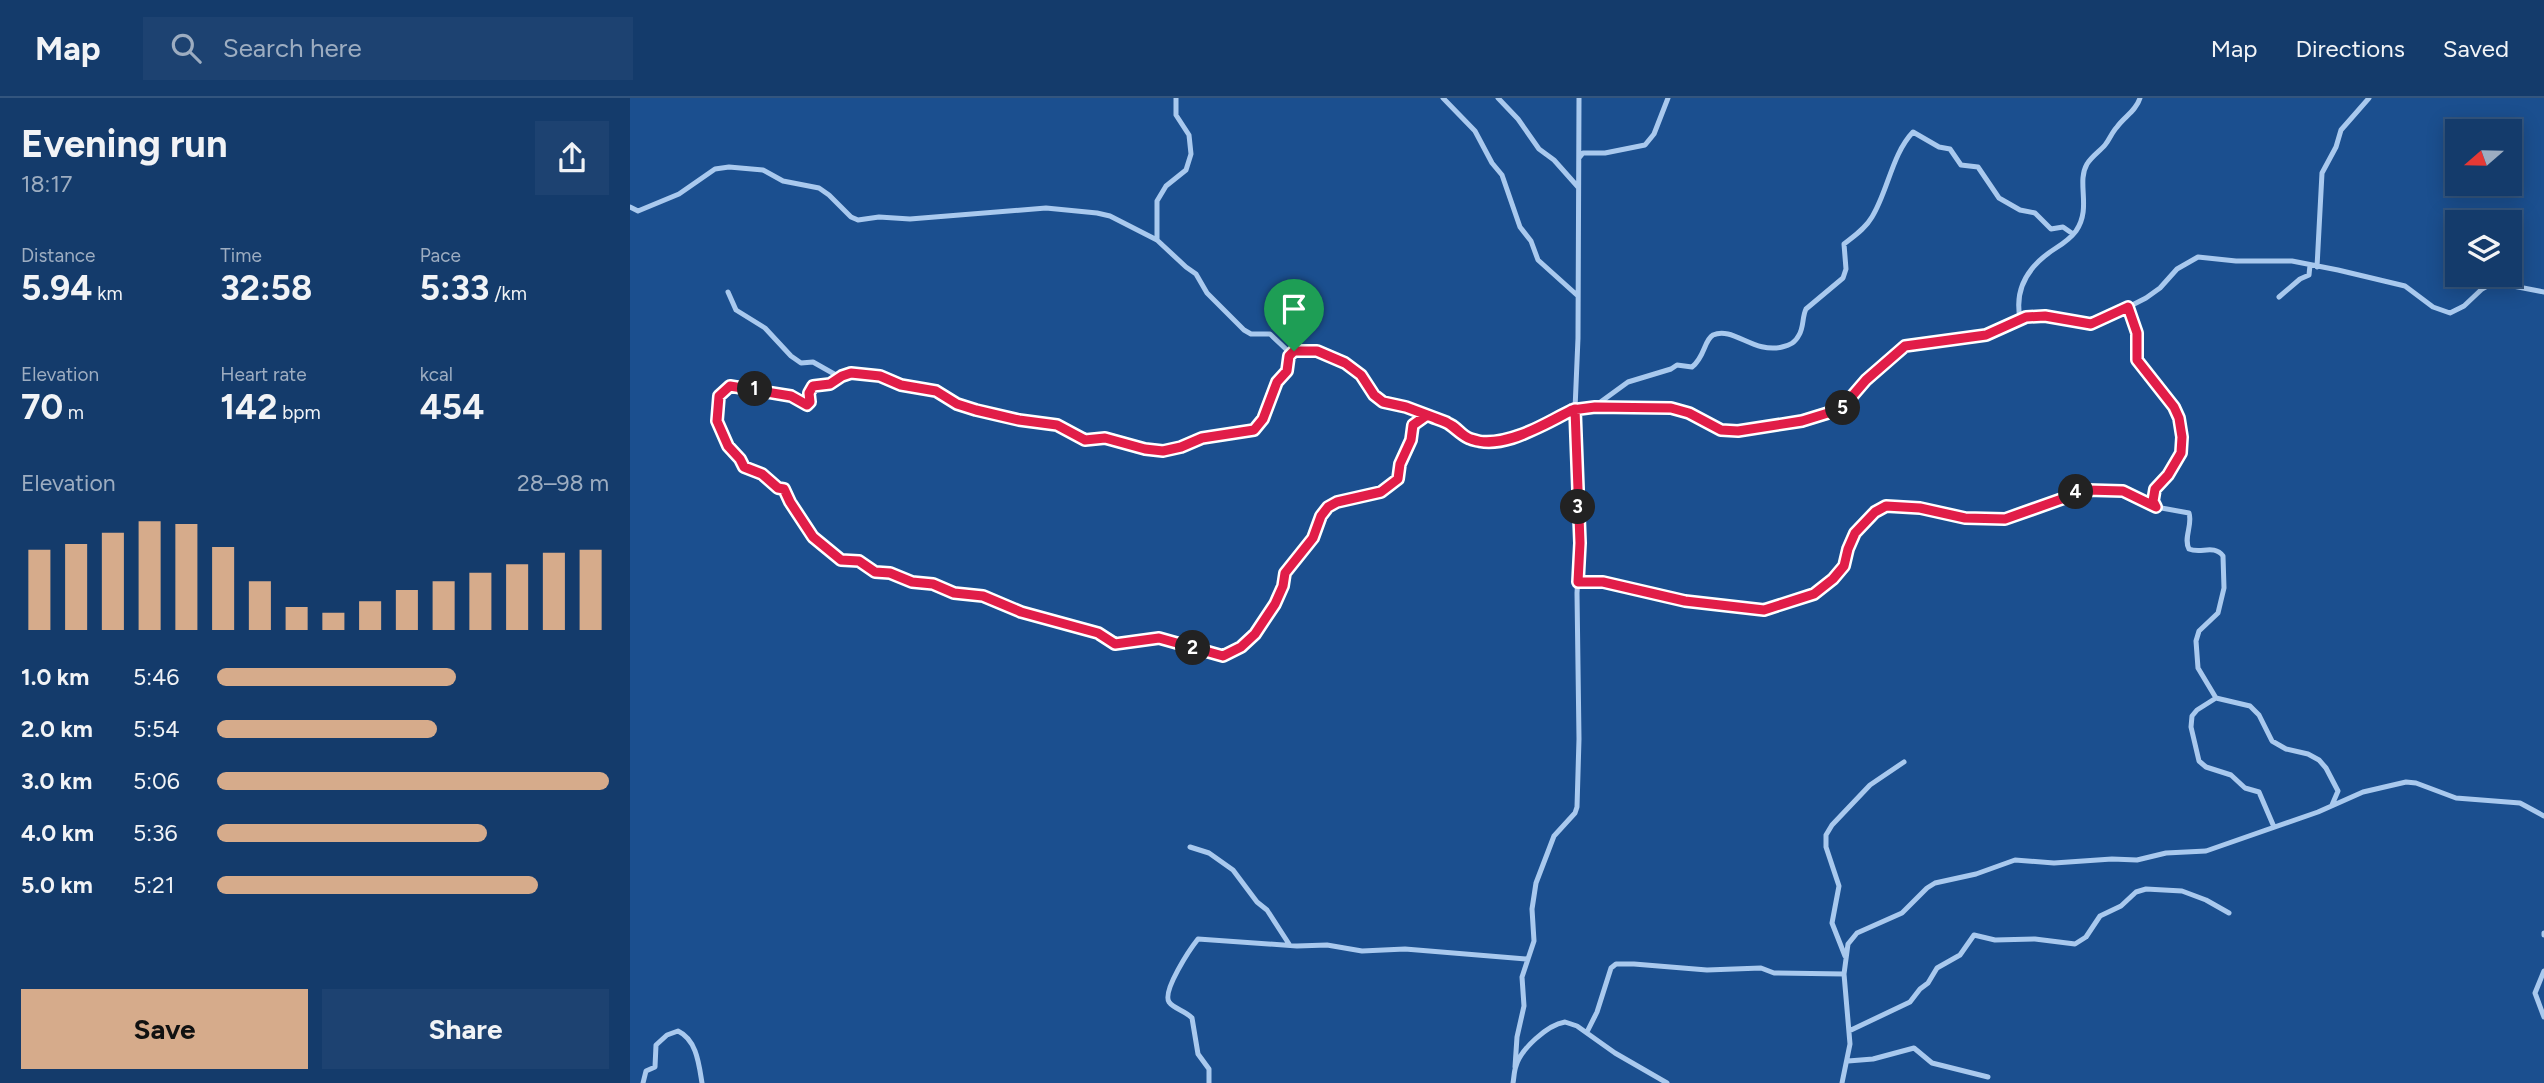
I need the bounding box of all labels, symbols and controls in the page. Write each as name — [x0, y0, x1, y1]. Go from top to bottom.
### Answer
search box — [143, 17, 633, 80]
text: Map — [35, 29, 101, 68]
icon: search — [167, 29, 205, 67]
text: Search here — [223, 32, 362, 64]
text: Map — [2211, 34, 2257, 63]
text: Directions — [2295, 34, 2405, 63]
text: Saved — [2443, 34, 2509, 63]
north arrow — [2445, 119, 2522, 196]
map controls — [2445, 119, 2522, 287]
text: Evening run — [21, 121, 228, 167]
button: share — [535, 121, 609, 195]
text: 18:17 — [21, 170, 72, 198]
button: layers — [2445, 210, 2522, 287]
text: Distance — [21, 244, 95, 267]
text: Time — [220, 244, 262, 267]
text: Pace — [420, 244, 461, 267]
text: 5.94 — [21, 267, 92, 309]
text: 32:58 — [220, 267, 312, 309]
text: 5:33 — [420, 267, 489, 309]
pin — [1264, 279, 1324, 351]
text: km — [92, 282, 123, 305]
text: /km — [489, 282, 527, 305]
icon: arrive — [1275, 290, 1313, 328]
text: Elevation — [21, 363, 99, 386]
text: Heart rate — [220, 363, 307, 386]
text: kcal — [420, 363, 453, 386]
pin: 1 — [738, 372, 772, 406]
text: 1 — [750, 377, 759, 400]
text: 70 — [21, 386, 63, 428]
text: 142 — [220, 386, 278, 428]
text: 454 — [420, 386, 484, 428]
pin: 5 — [1826, 390, 1860, 426]
text: 5 — [1837, 396, 1848, 419]
text: m — [63, 401, 84, 424]
text: bpm — [278, 401, 321, 424]
text: Elevation — [21, 469, 116, 497]
text: 28–98 m — [517, 469, 609, 497]
pin: 4 — [2058, 474, 2094, 510]
text: 4 — [2069, 480, 2082, 503]
pin: 3 — [1560, 490, 1595, 524]
text: 3 — [1572, 495, 1583, 518]
pin: 2 — [1176, 630, 1210, 666]
text: 2 — [1187, 636, 1198, 659]
text: 1.0 km — [21, 663, 89, 691]
text: 5:46 — [133, 663, 179, 691]
text: 2.0 km — [21, 715, 93, 743]
text: 5:54 — [133, 715, 180, 743]
text: 3.0 km — [21, 767, 92, 795]
text: 5:06 — [133, 767, 180, 795]
text: 4.0 km — [21, 819, 94, 847]
text: 5:36 — [133, 819, 178, 847]
text: 5.0 km — [21, 871, 93, 899]
text: 5:21 — [133, 871, 174, 899]
button: Save — [21, 989, 308, 1069]
button: Share — [322, 989, 609, 1069]

